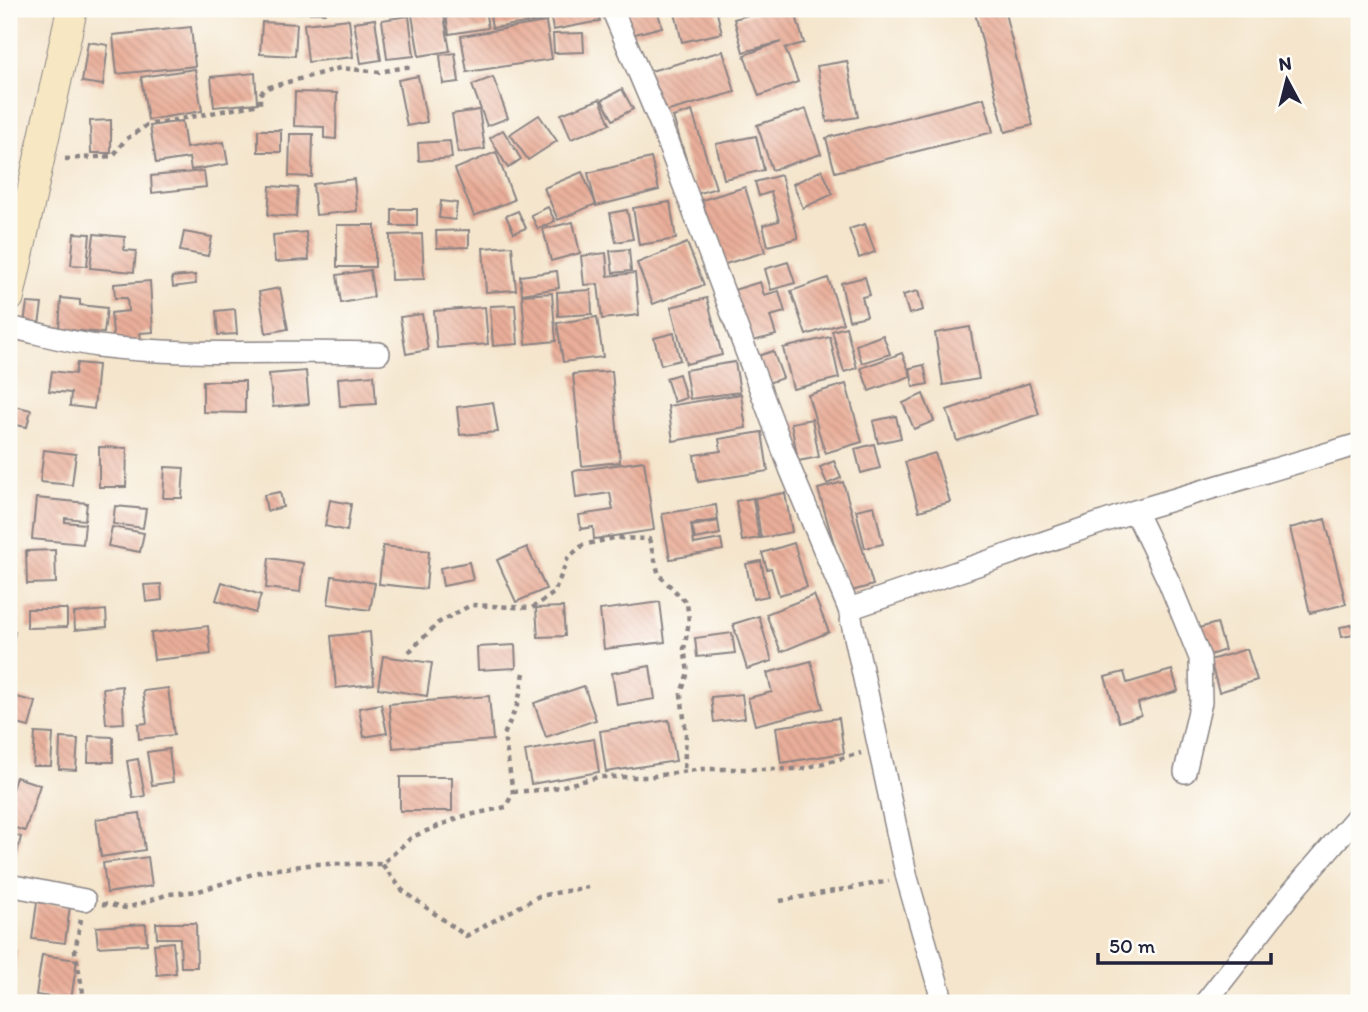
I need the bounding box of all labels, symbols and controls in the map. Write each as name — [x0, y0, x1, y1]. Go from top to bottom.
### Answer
north arrow — [1252, 46, 1322, 116]
text: N — [1277, 51, 1293, 76]
scale bar — [1098, 921, 1272, 965]
text: 50 m — [1109, 933, 1156, 958]

